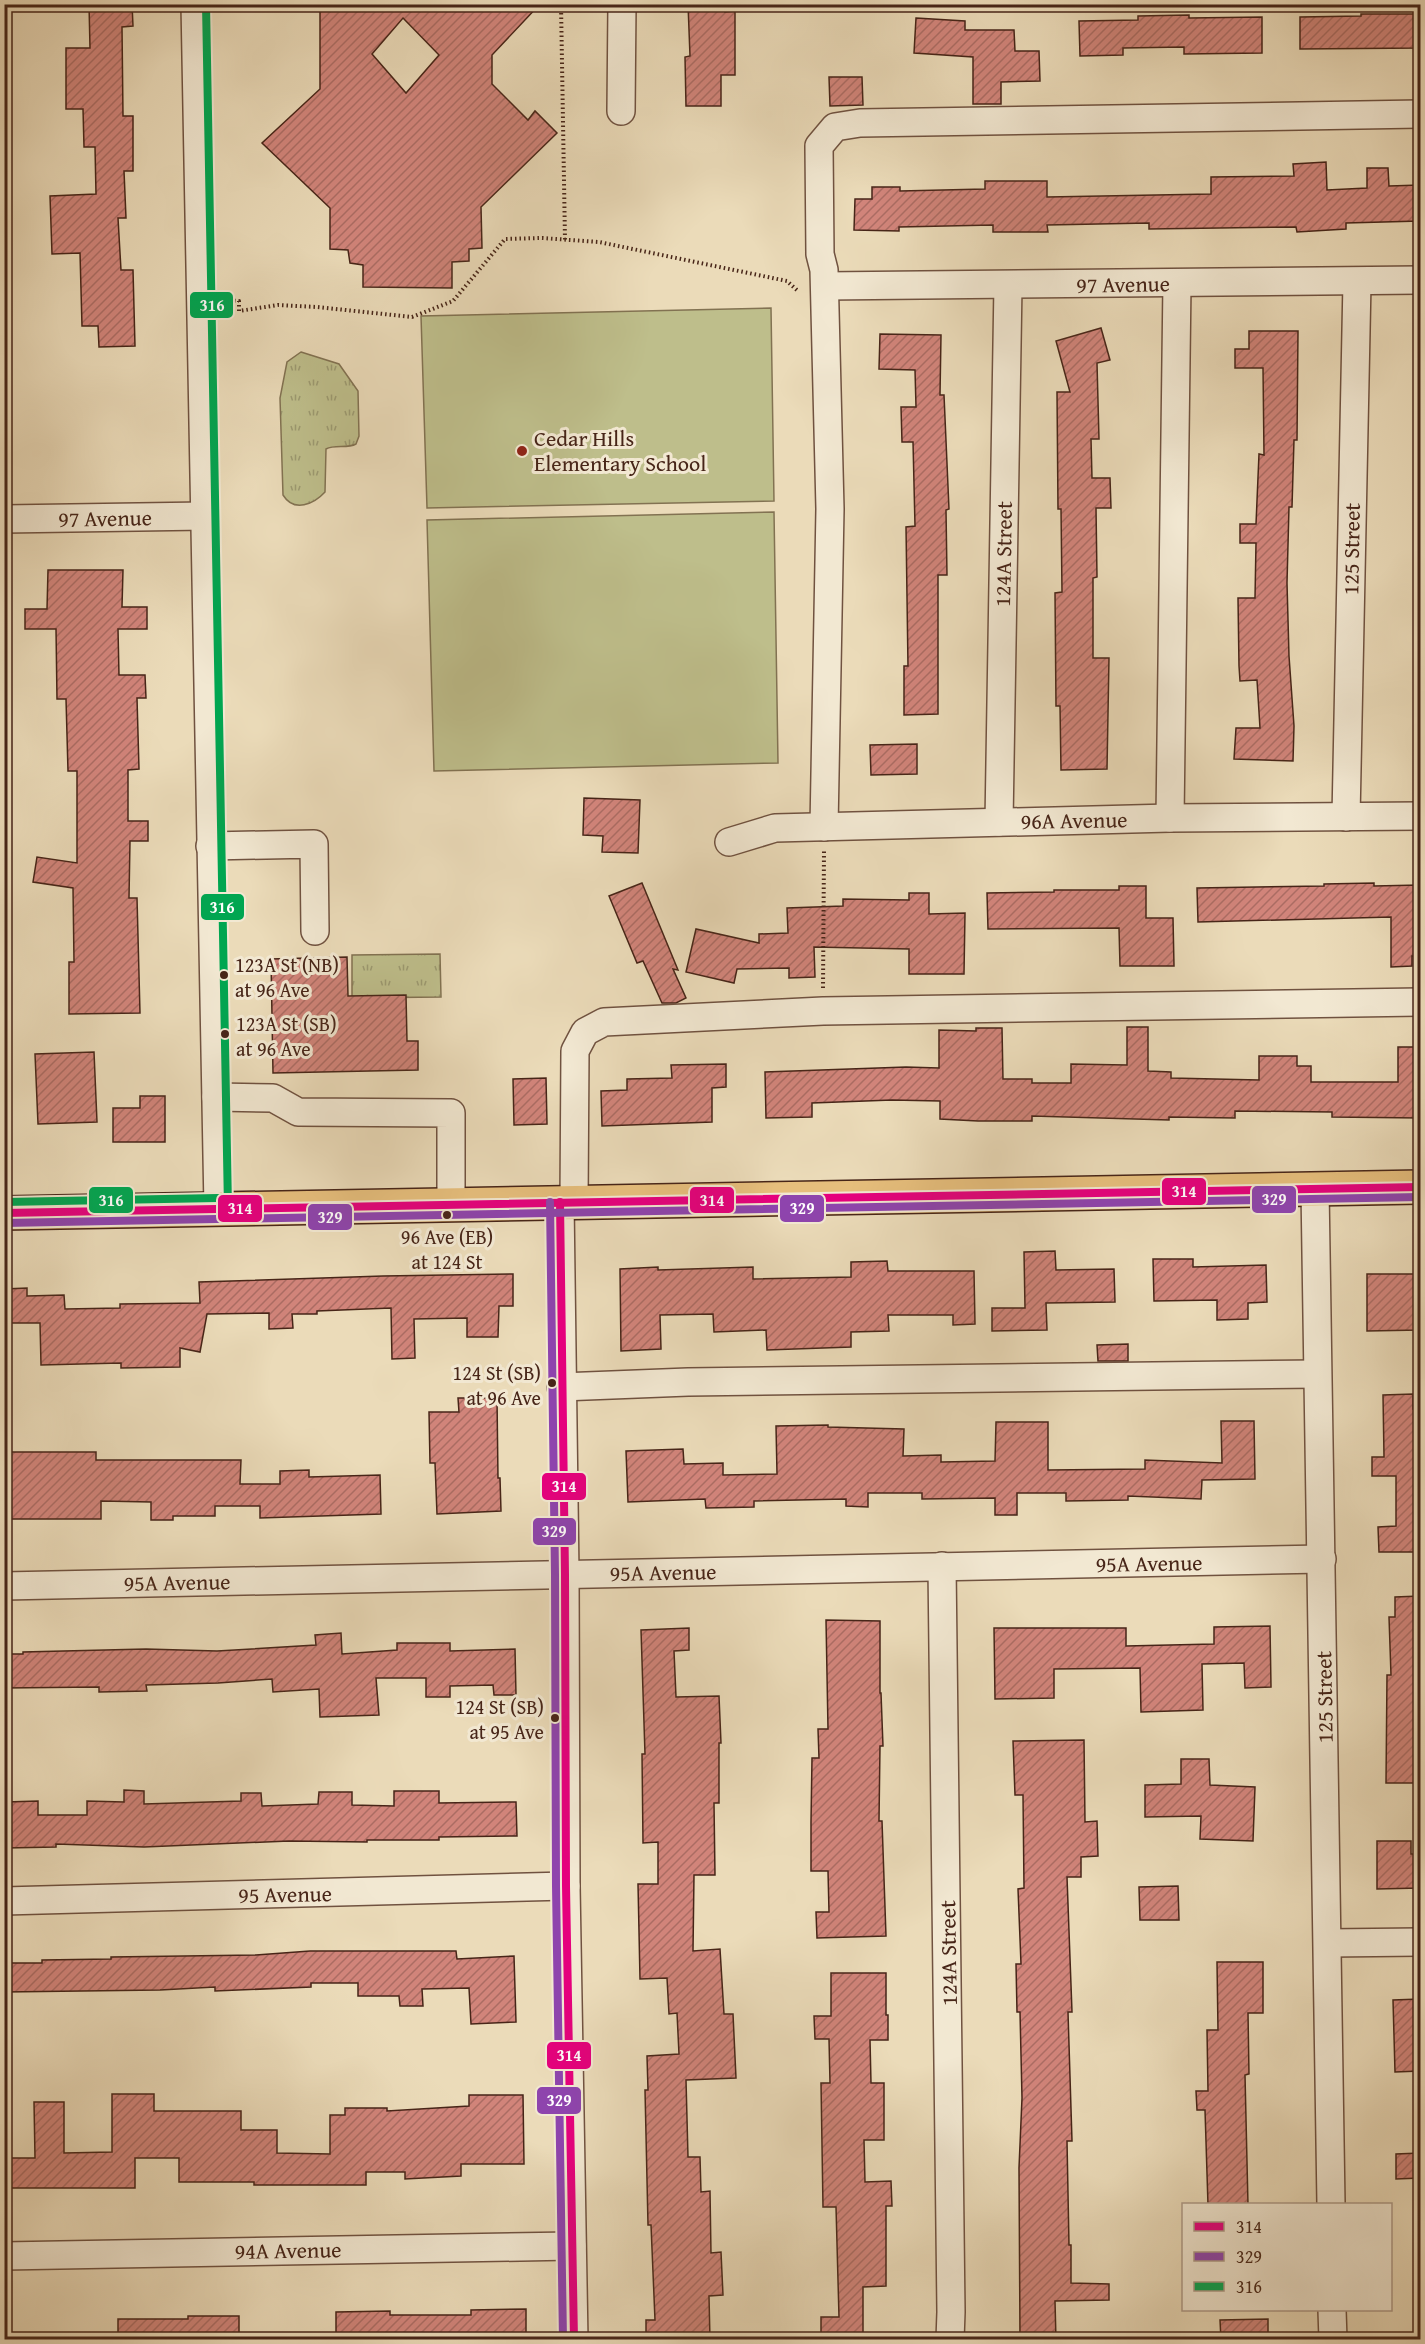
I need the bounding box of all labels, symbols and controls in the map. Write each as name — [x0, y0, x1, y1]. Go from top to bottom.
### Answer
street label: 97 Avenue — [1076, 267, 1170, 301]
line badge: 316 — [189, 291, 234, 319]
text: 316 — [200, 293, 224, 317]
place label: Cedar Hills Elementary School — [534, 422, 706, 479]
marker: Cedar Hills Elementary School — [515, 444, 529, 458]
street label: 97 Avenue — [58, 501, 152, 535]
street label: 124A Street — [986, 501, 1020, 607]
street label: 125 Street — [1334, 502, 1368, 595]
street label: 96A Avenue — [1020, 803, 1128, 837]
line badge: 316 — [200, 893, 245, 921]
text: 316 — [210, 895, 234, 919]
place label: 123A St (NB) at 96 Ave — [235, 950, 339, 1004]
marker: 123A St (NB) at 96 Ave — [218, 969, 230, 981]
place label: 123A St (SB) at 96 Ave — [236, 1009, 337, 1063]
marker: 123A St (SB) at 96 Ave — [219, 1028, 231, 1040]
line badge: 314 — [1161, 1177, 1207, 1206]
text: 314 — [1172, 1179, 1196, 1203]
line badge: 329 — [1251, 1185, 1297, 1214]
line badge: 316 — [88, 1186, 134, 1214]
line badge: 314 — [689, 1186, 735, 1214]
text: 329 — [1262, 1187, 1286, 1211]
text: 316 — [99, 1188, 123, 1212]
text: 314 — [700, 1188, 724, 1212]
line badge: 314 — [217, 1194, 263, 1223]
line badge: 329 — [779, 1194, 825, 1223]
text: 314 — [228, 1196, 252, 1220]
text: 329 — [790, 1196, 814, 1220]
line badge: 329 — [307, 1203, 353, 1231]
text: 329 — [318, 1205, 342, 1229]
marker: 96 Ave (EB) at 124 St — [441, 1209, 453, 1221]
place label: 96 Ave (EB) at 124 St — [401, 1222, 493, 1276]
place label: 124 St (SB) at 96 Ave — [453, 1358, 541, 1412]
marker: 124 St (SB) at 96 Ave — [546, 1377, 558, 1389]
line badge: 314 — [541, 1472, 587, 1501]
text: 314 — [552, 1474, 576, 1498]
line badge: 329 — [532, 1517, 577, 1546]
text: 329 — [542, 1519, 566, 1543]
street label: 95A Avenue — [1095, 1546, 1203, 1580]
street label: 95A Avenue — [609, 1555, 717, 1589]
street label: 95A Avenue — [123, 1565, 231, 1599]
street label: 125 Street — [1307, 1650, 1341, 1743]
place label: 124 St (SB) at 95 Ave — [456, 1692, 544, 1746]
marker: 124 St (SB) at 95 Ave — [549, 1712, 561, 1724]
street label: 95 Avenue — [238, 1877, 332, 1911]
street label: 124A Street — [931, 1900, 965, 2006]
line badge: 314 — [546, 2041, 592, 2070]
text: 314 — [557, 2043, 581, 2067]
line badge: 329 — [536, 2086, 582, 2115]
text: 329 — [547, 2088, 571, 2112]
legend — [1182, 2203, 1392, 2311]
text: 314 — [1236, 2213, 1262, 2240]
street label: 94A Avenue — [234, 2233, 342, 2267]
text: 329 — [1236, 2243, 1262, 2270]
text: 316 — [1236, 2273, 1262, 2300]

